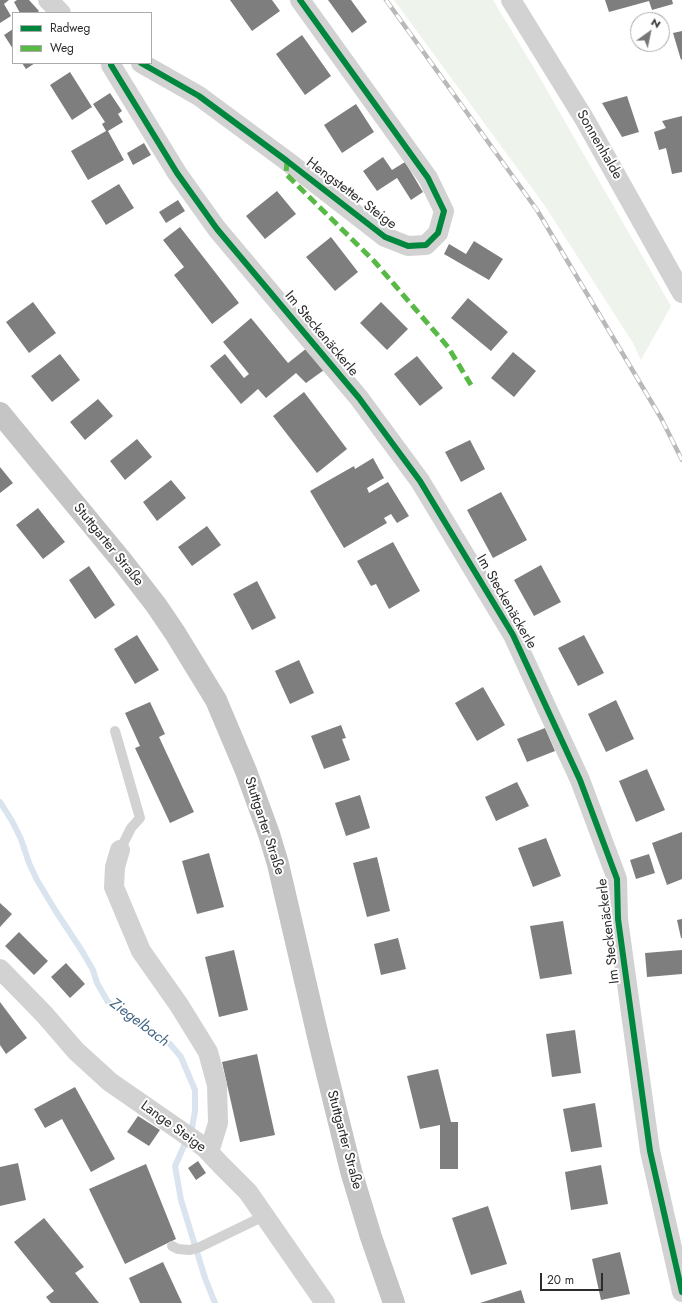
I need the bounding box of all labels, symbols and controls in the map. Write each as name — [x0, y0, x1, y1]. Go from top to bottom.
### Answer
legend — [12, 12, 152, 64]
north arrow — [630, 12, 670, 52]
text: N — [648, 14, 664, 32]
text: Radweg — [50, 19, 90, 37]
text: Weg — [50, 39, 74, 57]
street label: Sonnenhalde — [572, 107, 626, 183]
street label: Hengstetter Steige — [303, 155, 399, 233]
street label: Im Steckenäckerle — [281, 288, 361, 380]
street label: Stuttgarter Straße — [69, 500, 147, 590]
street label: Im Steckenäckerle — [472, 552, 540, 652]
street label: Stuttgarter Straße — [240, 775, 288, 877]
street label: Im Steckenäckerle — [594, 877, 624, 985]
water label: Ziegelbach — [106, 995, 172, 1051]
street label: Stuttgarter Straße — [323, 1089, 365, 1191]
street label: Lange Steige — [137, 1098, 209, 1156]
scale bar — [542, 1265, 605, 1291]
text: 20 m — [547, 1271, 574, 1289]

